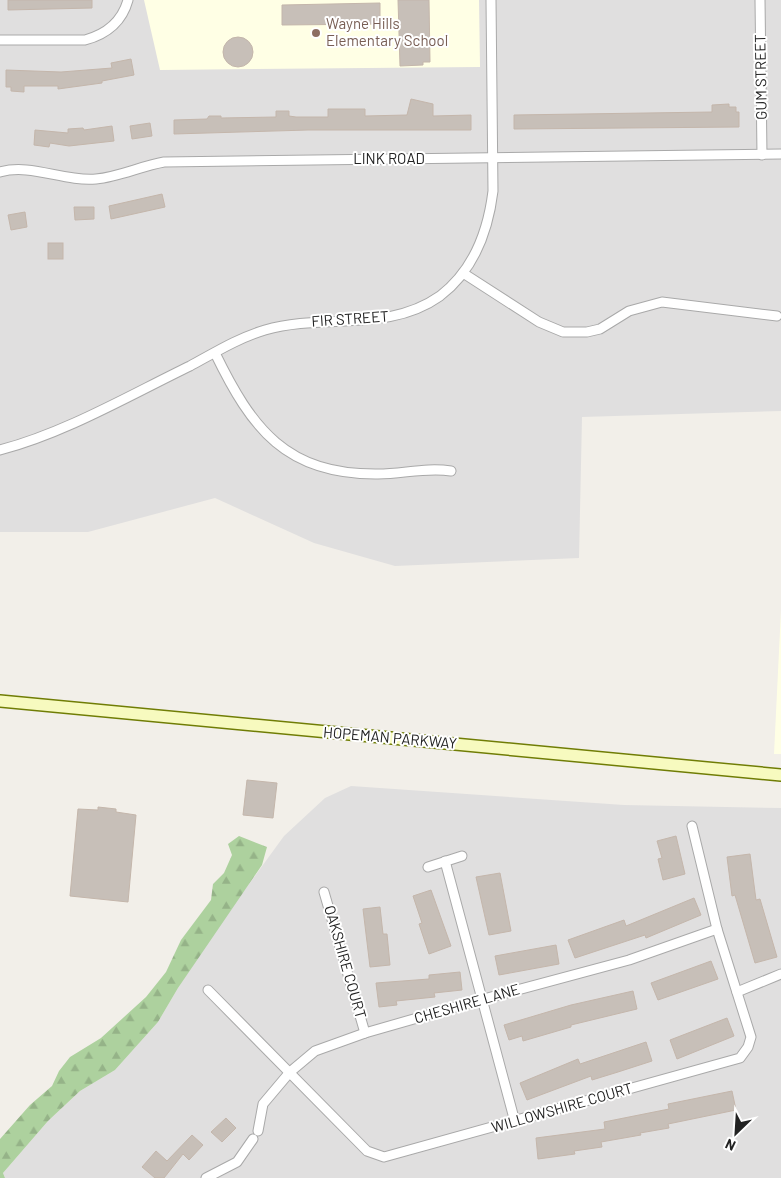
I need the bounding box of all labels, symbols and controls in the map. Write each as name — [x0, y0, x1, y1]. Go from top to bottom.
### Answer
place label: Wayne Hills Elementary School — [326, 14, 448, 49]
marker: Wayne Hills Elementary School — [310, 27, 322, 39]
street label: GUM STREET — [750, 34, 770, 120]
street label: LINK ROAD — [353, 149, 425, 167]
street label: FIR STREET — [311, 306, 389, 330]
street label: HOPEMAN PARKWAY — [322, 722, 458, 752]
street label: OAKSHIRE COURT — [321, 903, 371, 1020]
street label: CHESHIRE LANE — [412, 979, 522, 1027]
street label: WILLOWSHIRE COURT — [489, 1078, 634, 1136]
north arrow — [711, 1108, 761, 1158]
text: N — [722, 1136, 738, 1155]

